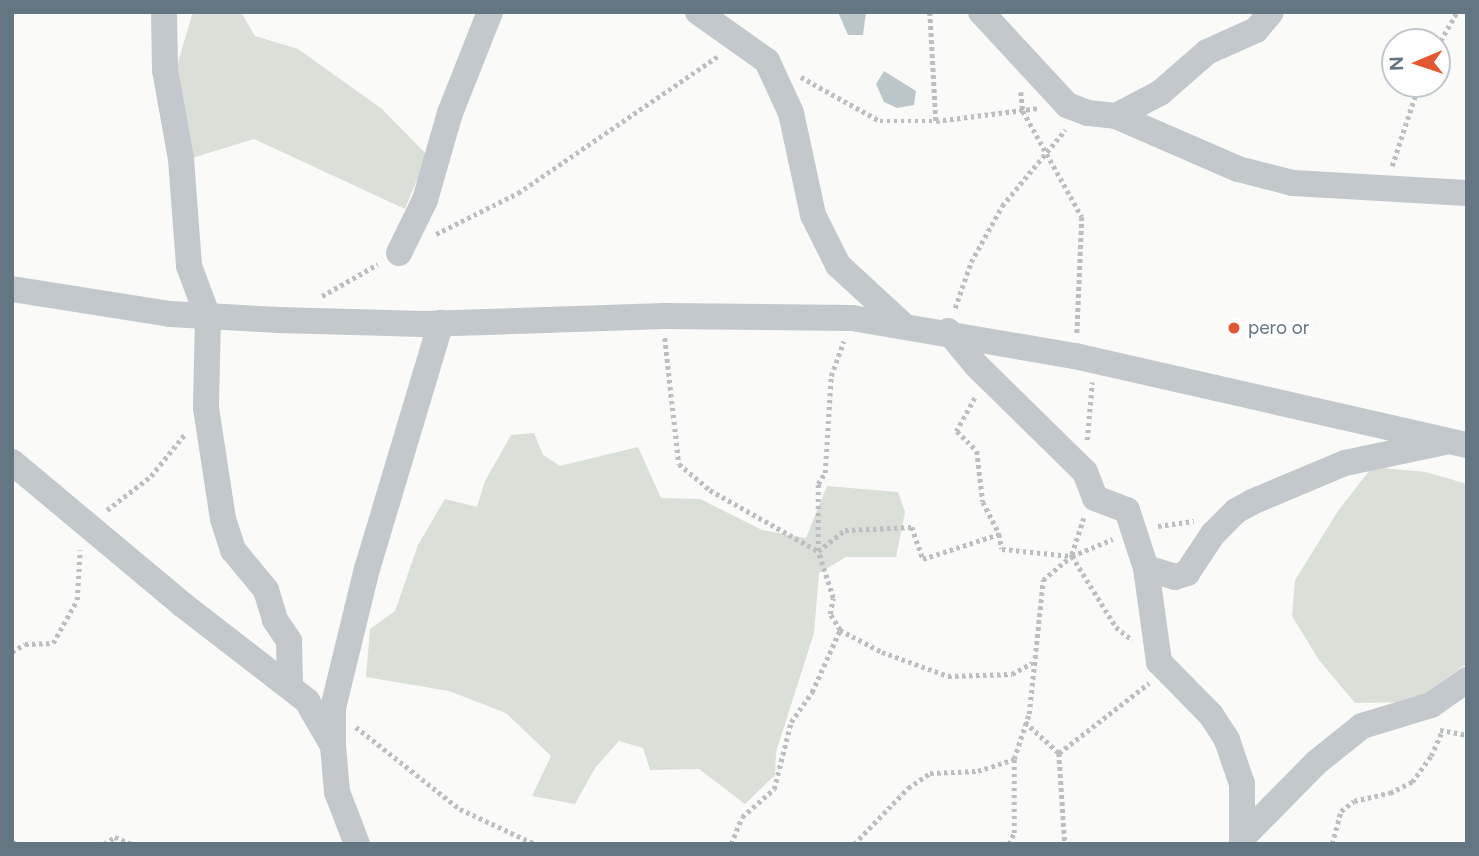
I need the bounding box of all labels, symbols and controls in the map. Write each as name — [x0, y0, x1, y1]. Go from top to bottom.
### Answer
north arrow — [1381, 28, 1451, 98]
text: N — [1385, 56, 1408, 71]
place label: pero or — [1248, 317, 1309, 339]
marker: pero or — [1226, 320, 1242, 336]

